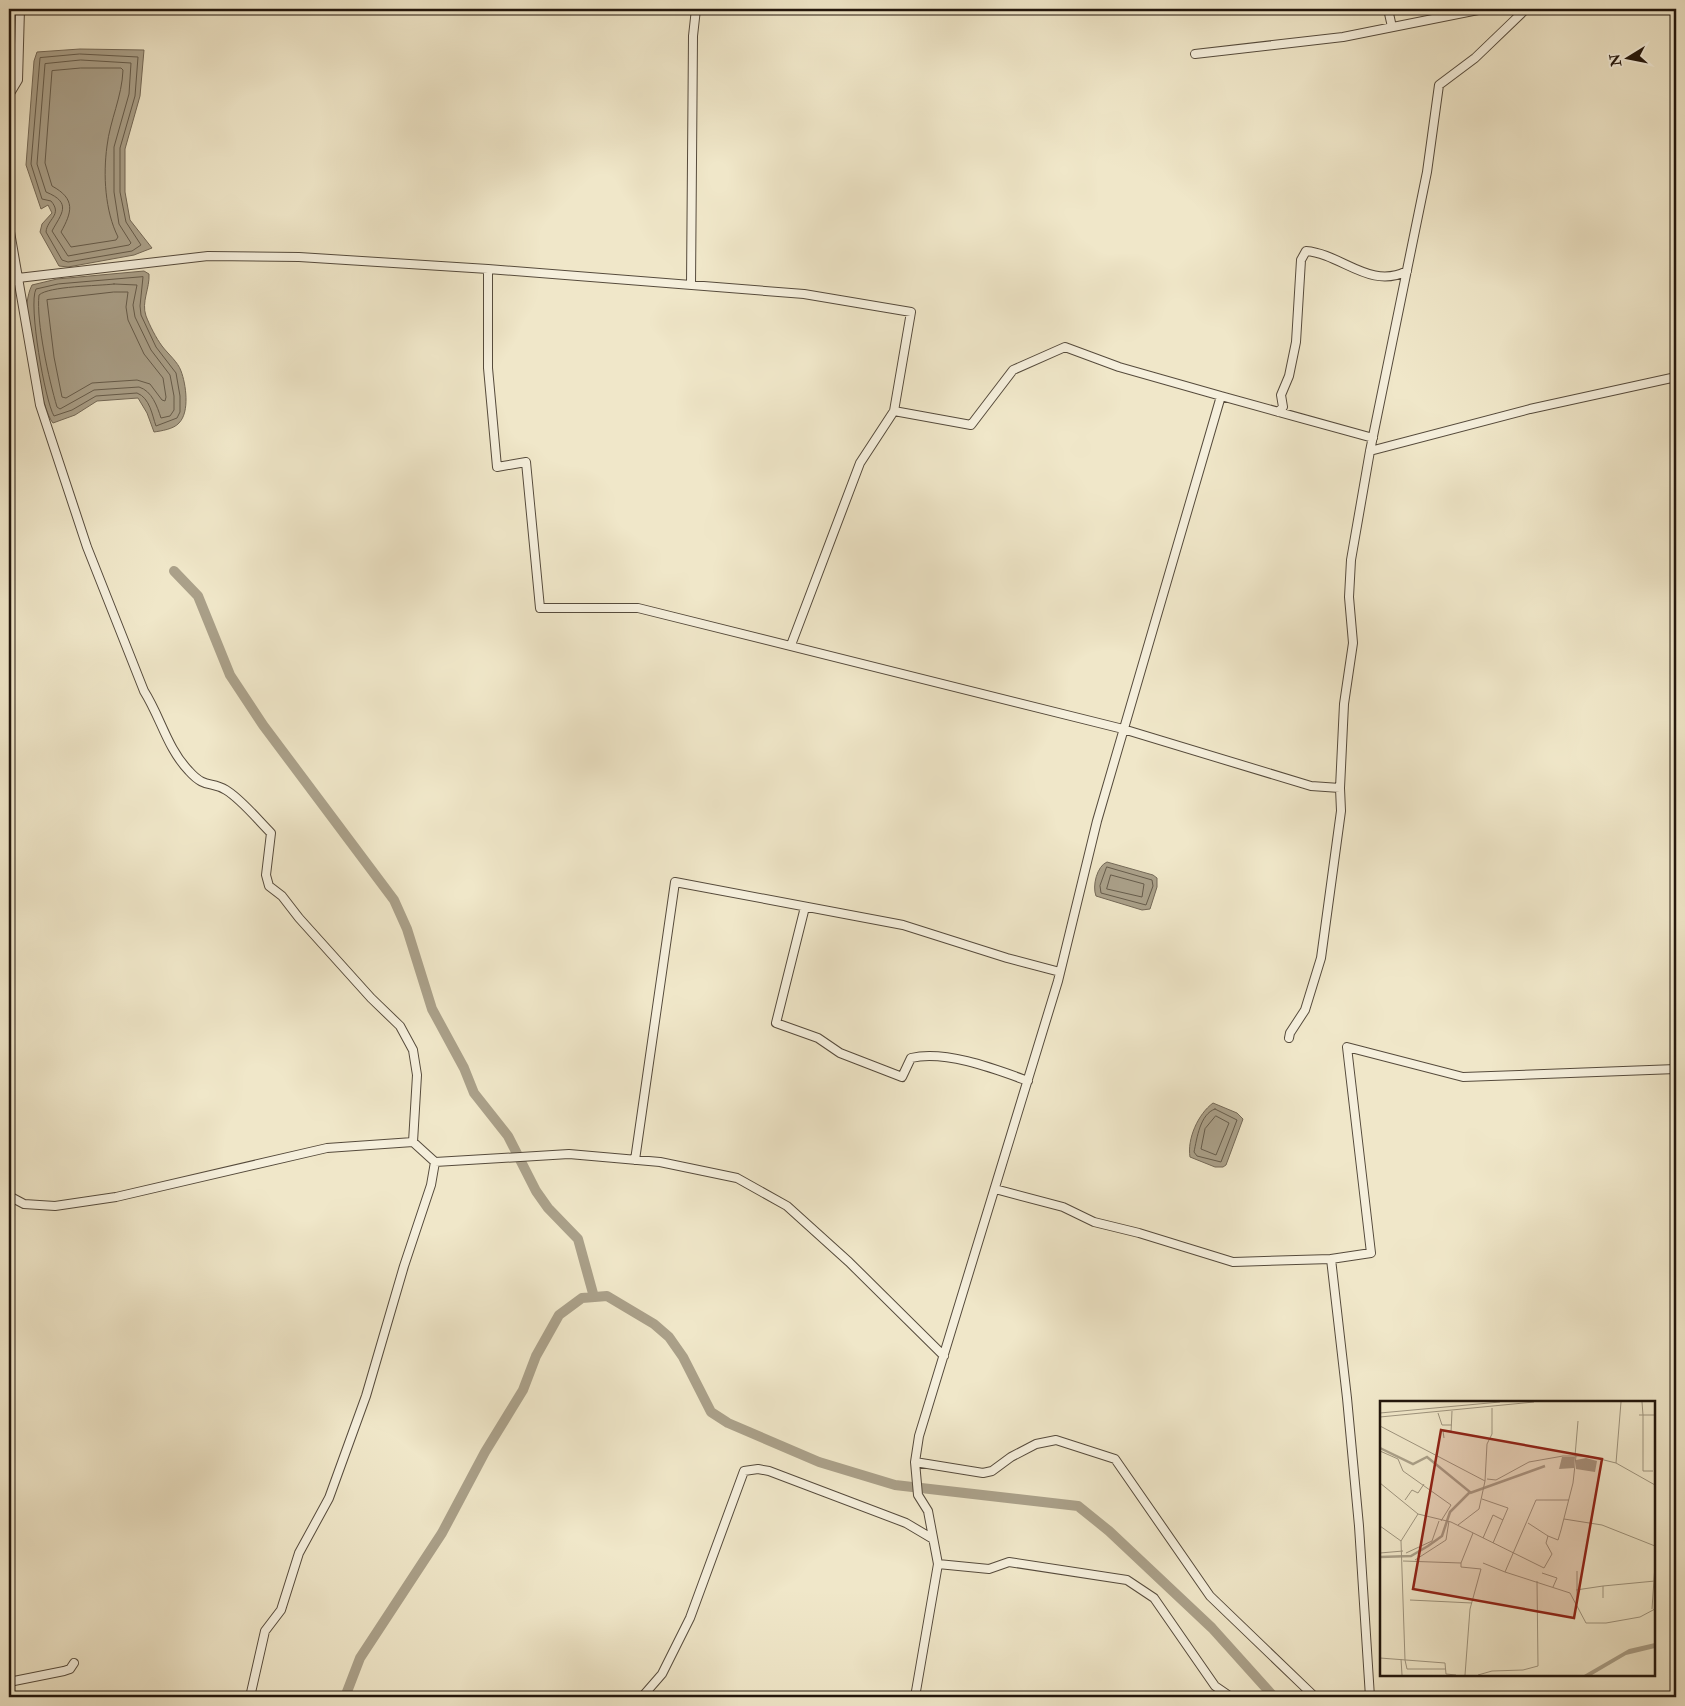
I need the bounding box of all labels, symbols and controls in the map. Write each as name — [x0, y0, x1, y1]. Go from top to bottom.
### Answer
north arrow — [1602, 32, 1652, 82]
text: N — [1606, 52, 1625, 69]
inset map — [1380, 1401, 1655, 1676]

